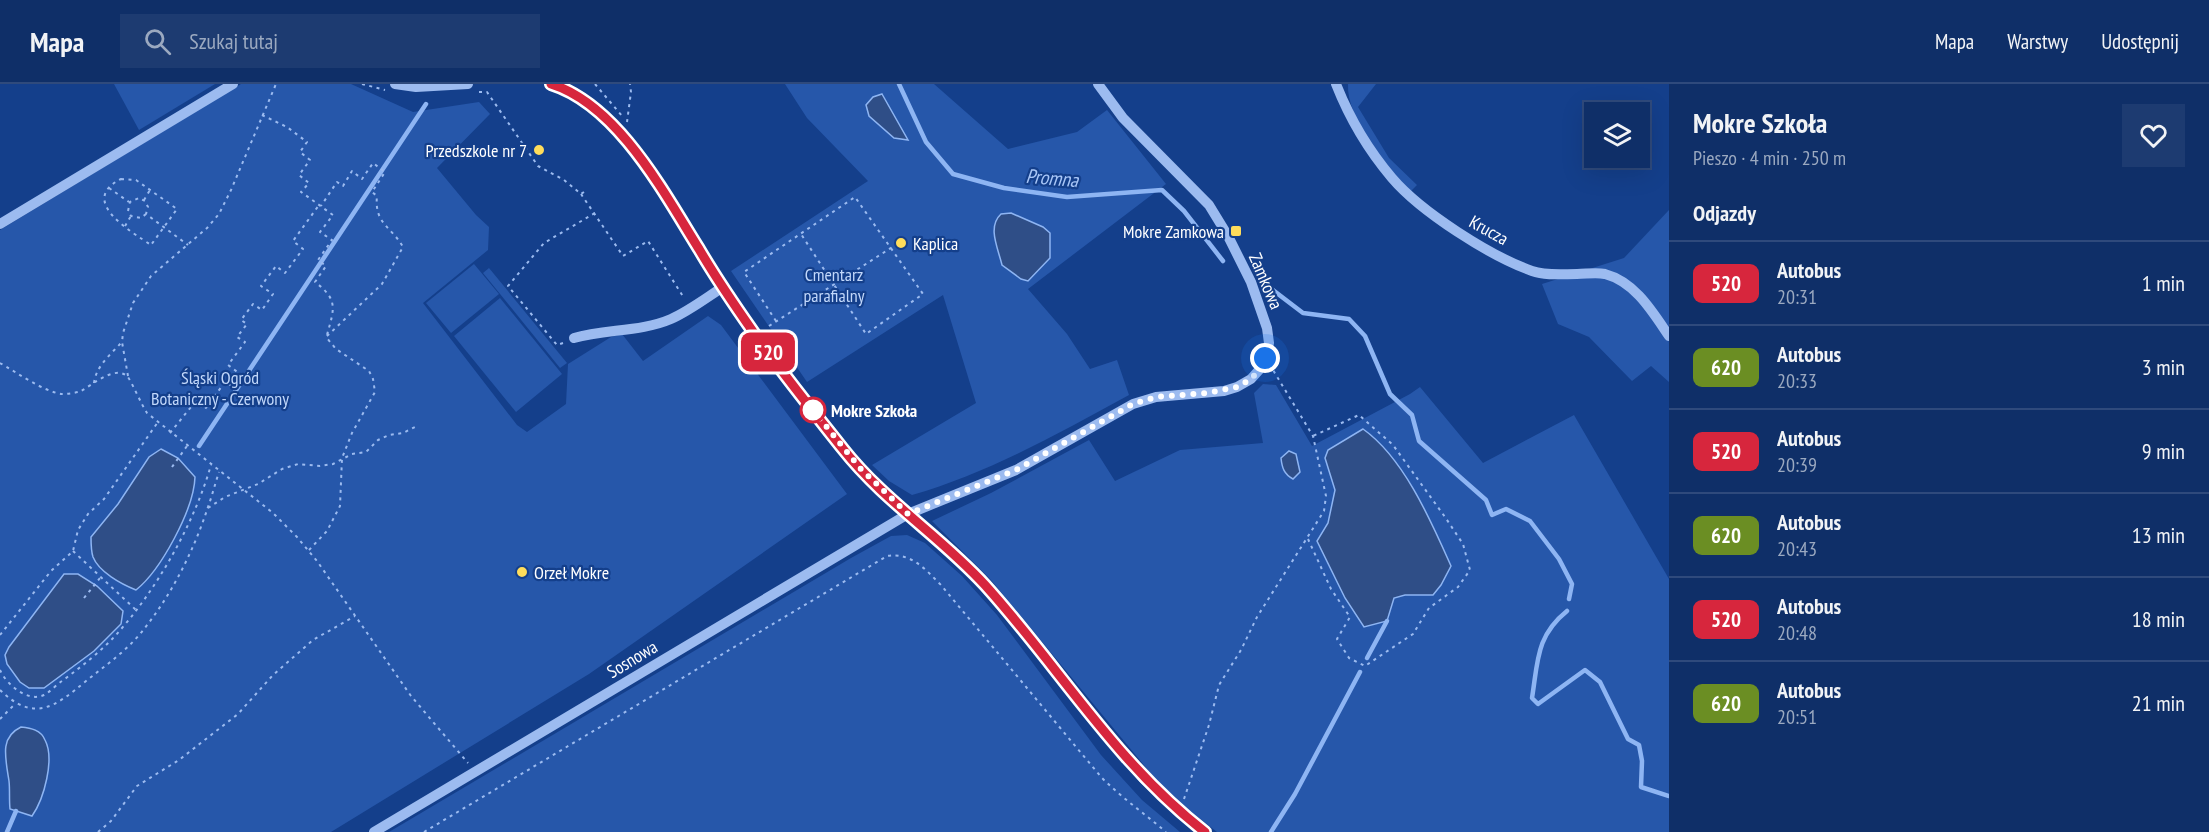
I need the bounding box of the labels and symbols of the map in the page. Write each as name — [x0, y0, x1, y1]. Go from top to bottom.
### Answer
place label: Przedszkole nr 7 — [426, 139, 527, 162]
marker: Przedszkole nr 7 — [532, 143, 546, 157]
water label: Promna — [1025, 163, 1080, 193]
street label: Krucza — [1465, 210, 1513, 250]
place label: Mokre Zamkowa — [1123, 220, 1224, 243]
marker: Mokre Zamkowa — [1229, 224, 1243, 238]
place label: Kaplica — [913, 232, 958, 255]
marker: Kaplica — [894, 236, 908, 250]
street label: Zamkowa — [1244, 249, 1288, 313]
park label: Cmentarz parafialny — [803, 263, 865, 307]
line badge: 520 — [734, 332, 802, 372]
your location — [1250, 343, 1280, 373]
park label: Śląski Ogród Botaniczny - Czerwony — [151, 366, 289, 410]
marker: Mokre Szkoła — [800, 397, 826, 423]
place label: Mokre Szkoła — [831, 399, 917, 422]
place label: Orzeł Mokre — [534, 561, 609, 584]
marker: Orzeł Mokre — [515, 565, 529, 579]
street label: Sosnowa — [603, 635, 661, 683]

